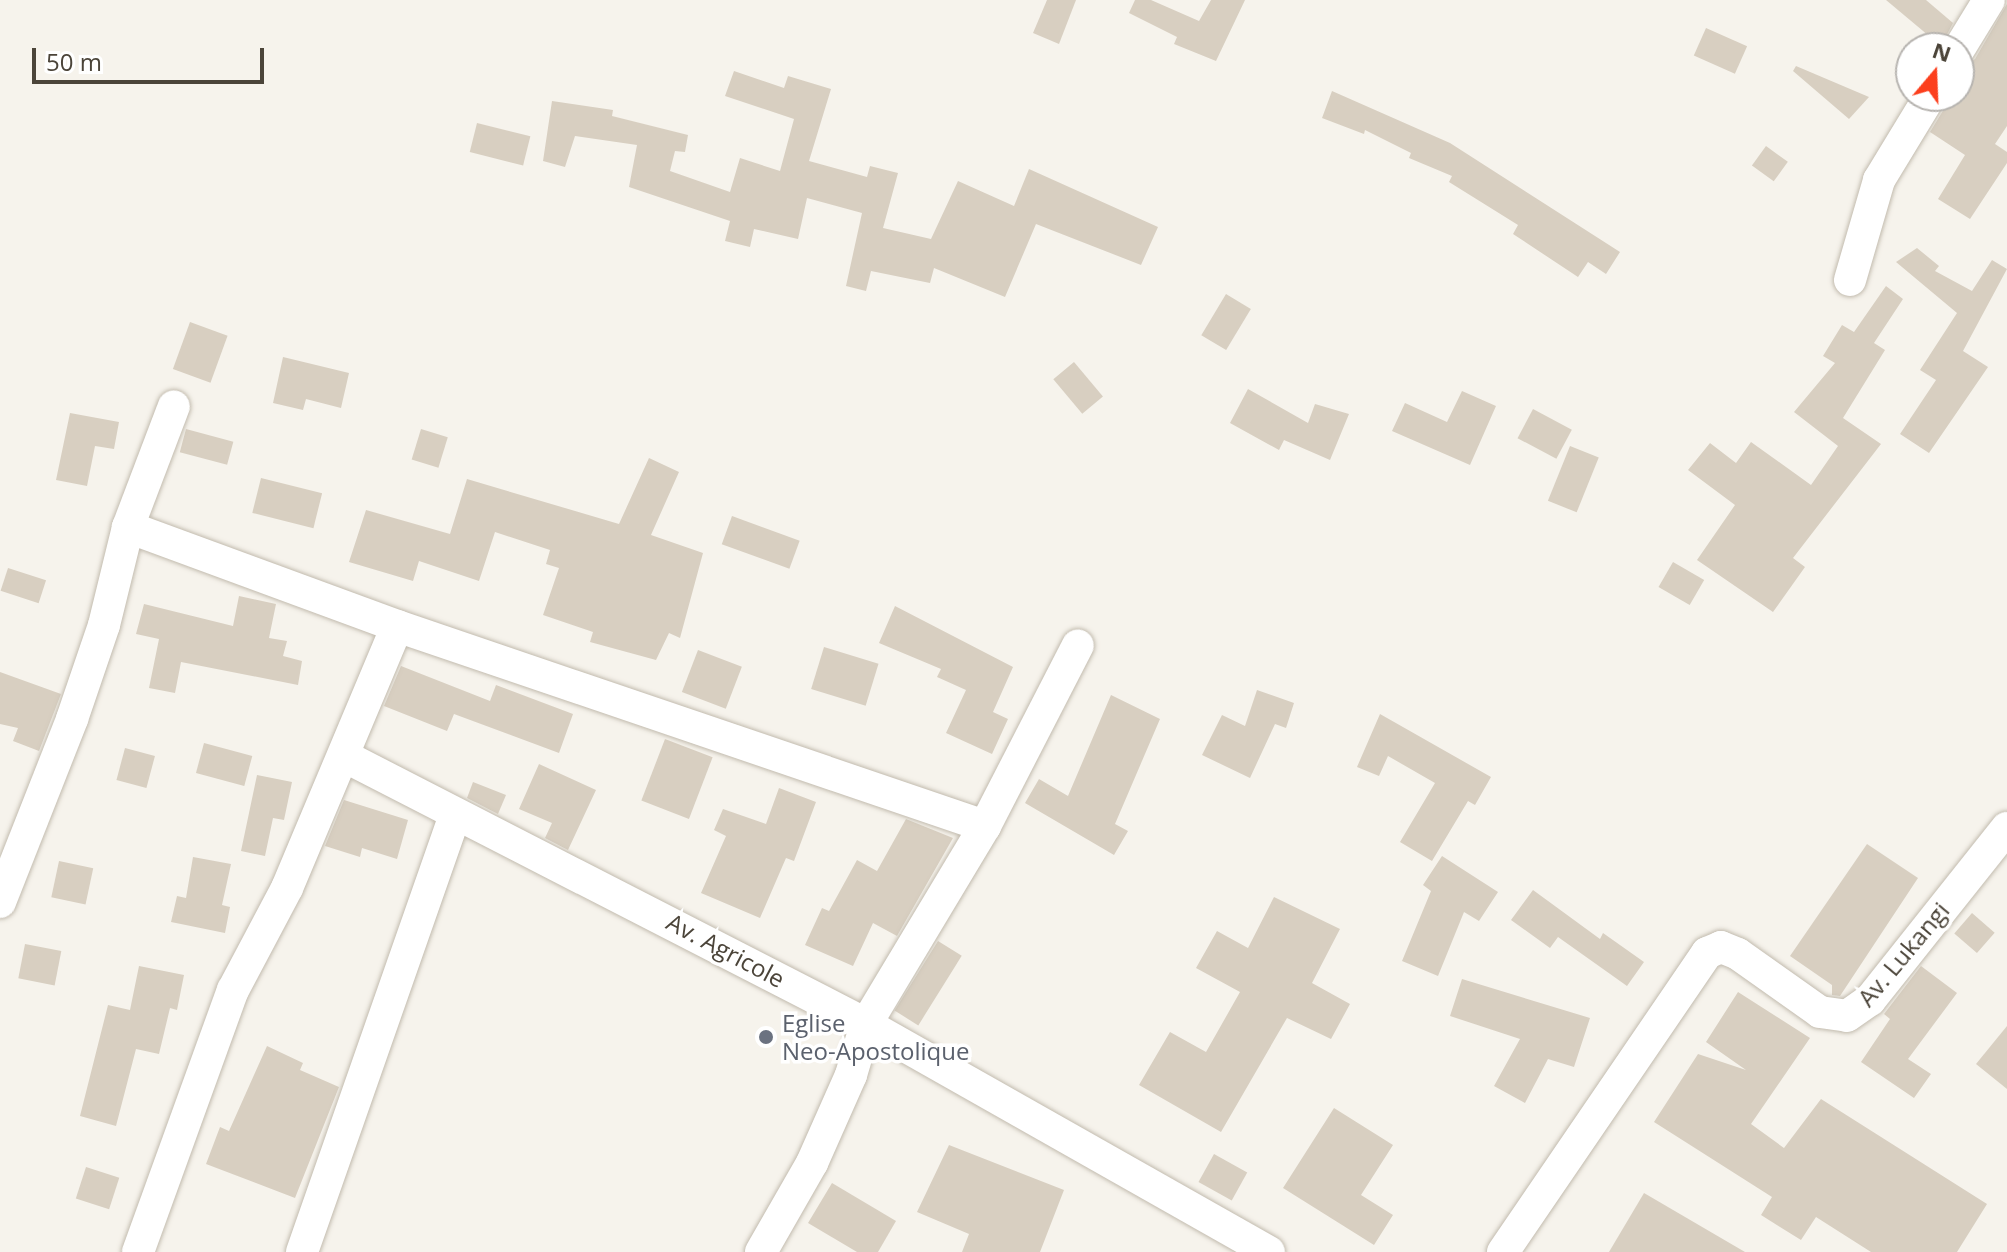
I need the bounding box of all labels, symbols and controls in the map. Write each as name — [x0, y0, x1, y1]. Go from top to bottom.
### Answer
scale bar — [36, 32, 268, 82]
north arrow — [1895, 32, 1975, 112]
text: N — [1929, 34, 1955, 68]
text: 50 m — [46, 45, 102, 78]
street label: Av. Lukangi — [1851, 896, 1955, 1012]
street label: Av. Agricole — [662, 907, 790, 993]
place label: Eglise Neo-Apostolique — [782, 1009, 969, 1065]
marker: Eglise Neo-Apostolique — [757, 1028, 775, 1046]

